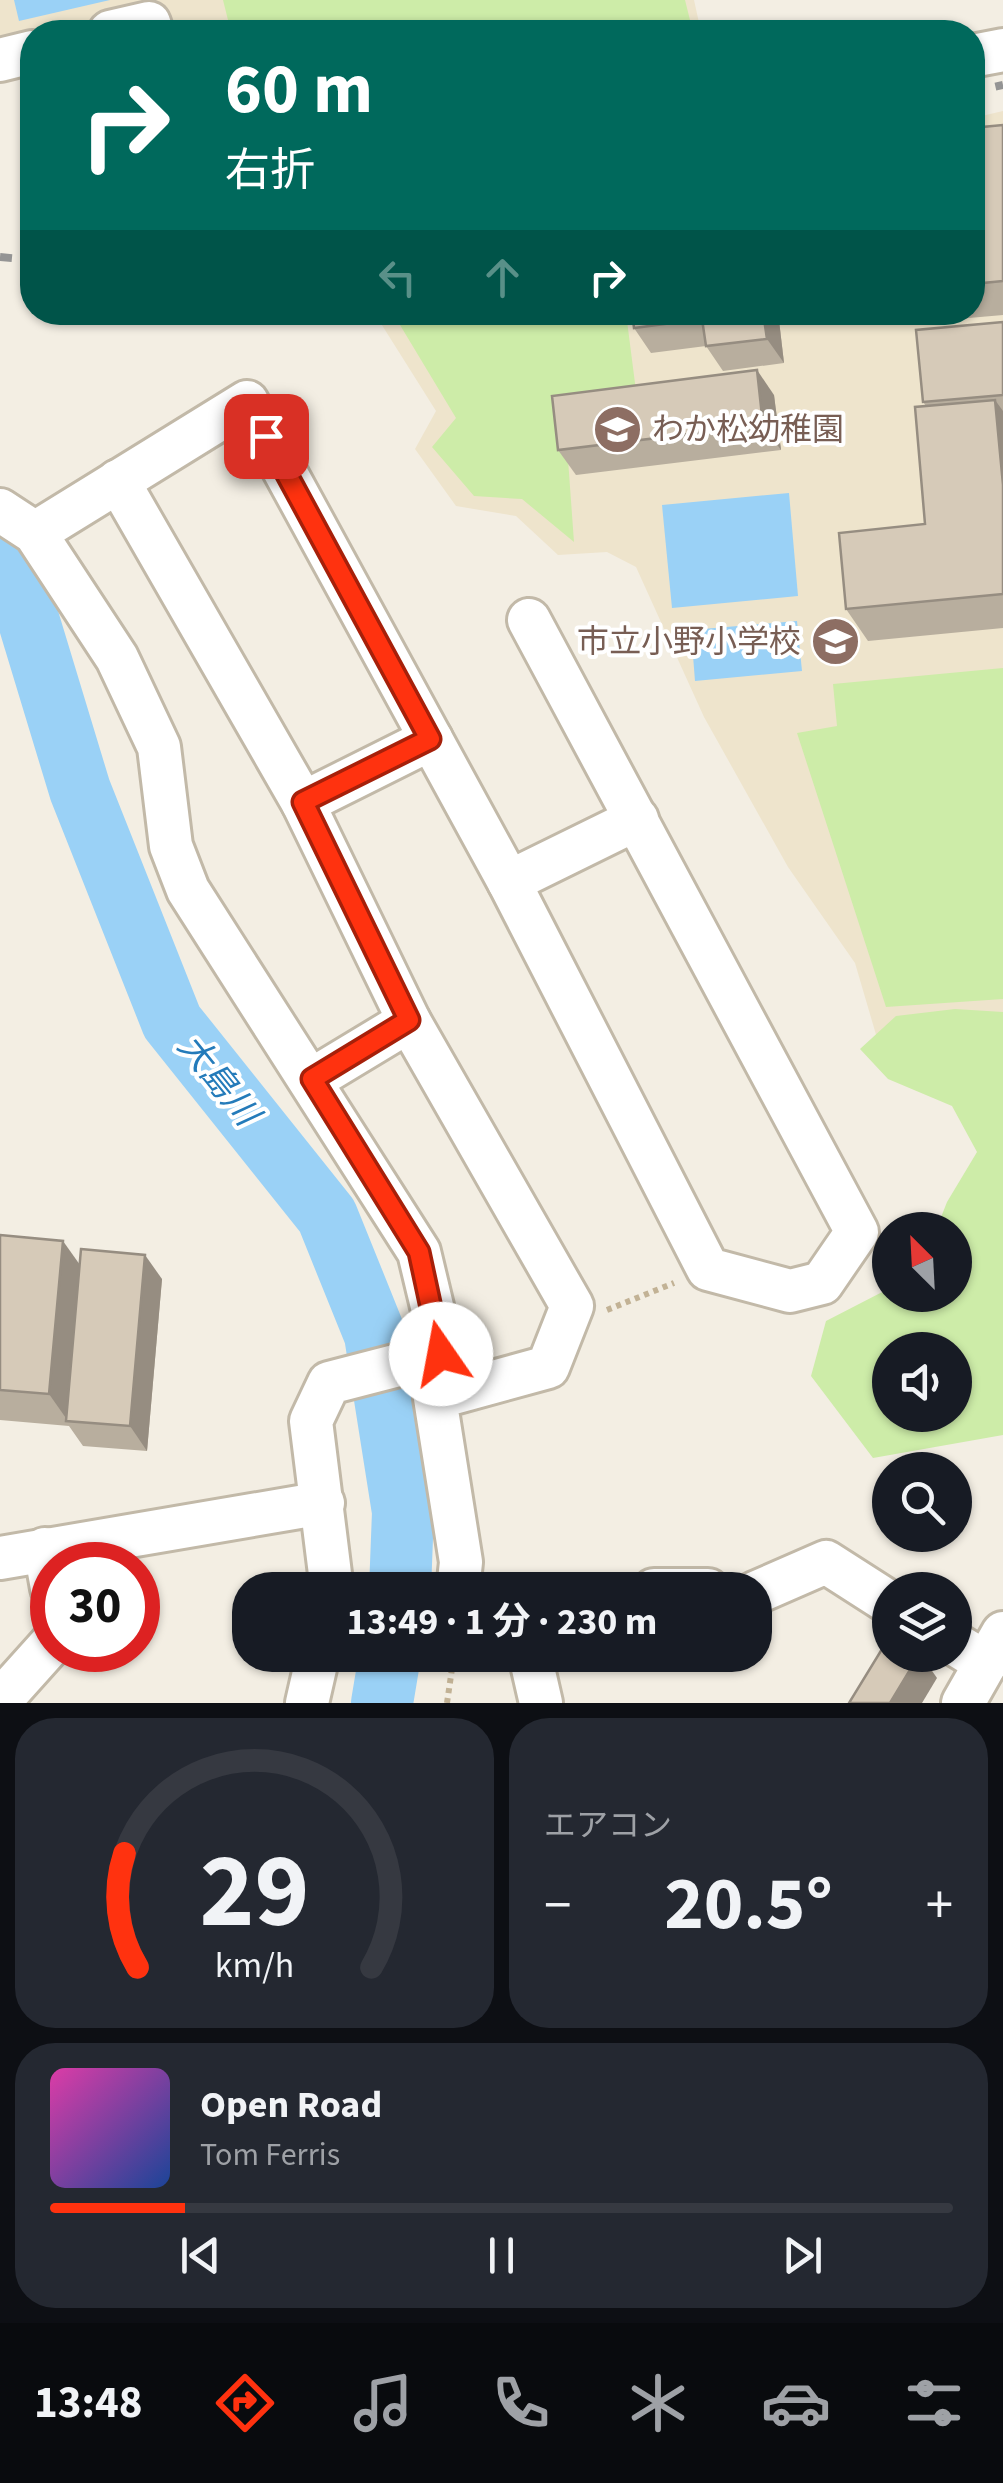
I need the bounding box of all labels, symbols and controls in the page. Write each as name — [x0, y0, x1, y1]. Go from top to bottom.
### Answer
text: 60 m — [225, 40, 373, 140]
icon: right — [60, 60, 190, 190]
text: 右折 — [225, 139, 315, 203]
icon: left — [370, 250, 425, 305]
icon: ahead — [475, 250, 530, 305]
icon: right — [580, 250, 635, 305]
pin — [224, 394, 309, 479]
school or university icon: わか松幼稚園 — [591, 404, 643, 456]
place label: わか松幼稚園 — [652, 407, 844, 453]
icon: arrive — [239, 409, 294, 464]
school or university icon: 市立小野小学校 — [810, 616, 862, 668]
place label: 市立小野小学校 — [577, 619, 801, 665]
water label: 大島川 — [166, 1023, 273, 1140]
north arrow — [872, 1212, 972, 1312]
map controls — [872, 1212, 972, 1672]
position arrow — [389, 1302, 493, 1406]
button: sound — [872, 1332, 972, 1432]
button: search — [872, 1452, 972, 1552]
speed limit sign: 30 — [30, 1542, 160, 1672]
button: layers — [872, 1572, 972, 1672]
text: 13:49 · 1 分 · 230 m — [347, 1595, 657, 1649]
text: エアコン — [544, 1803, 672, 1849]
text: 29 — [200, 1819, 309, 1967]
text: 20.5° — [664, 1851, 833, 1958]
text: − — [544, 1867, 571, 1945]
text: + — [926, 1867, 953, 1945]
text: km/h — [215, 1940, 294, 1991]
text: Open Road — [200, 2078, 382, 2132]
text: Tom Ferris — [200, 2132, 340, 2178]
icon: previous — [173, 2228, 228, 2283]
icon: pause — [474, 2228, 529, 2283]
icon: next — [775, 2228, 830, 2283]
icon: directions — [210, 2368, 280, 2438]
icon: music — [348, 2368, 418, 2438]
icon: phone — [486, 2368, 556, 2438]
icon: climate — [623, 2368, 693, 2438]
icon: car — [761, 2368, 831, 2438]
icon: filters — [899, 2368, 969, 2438]
text: 13:48 — [34, 2371, 142, 2435]

